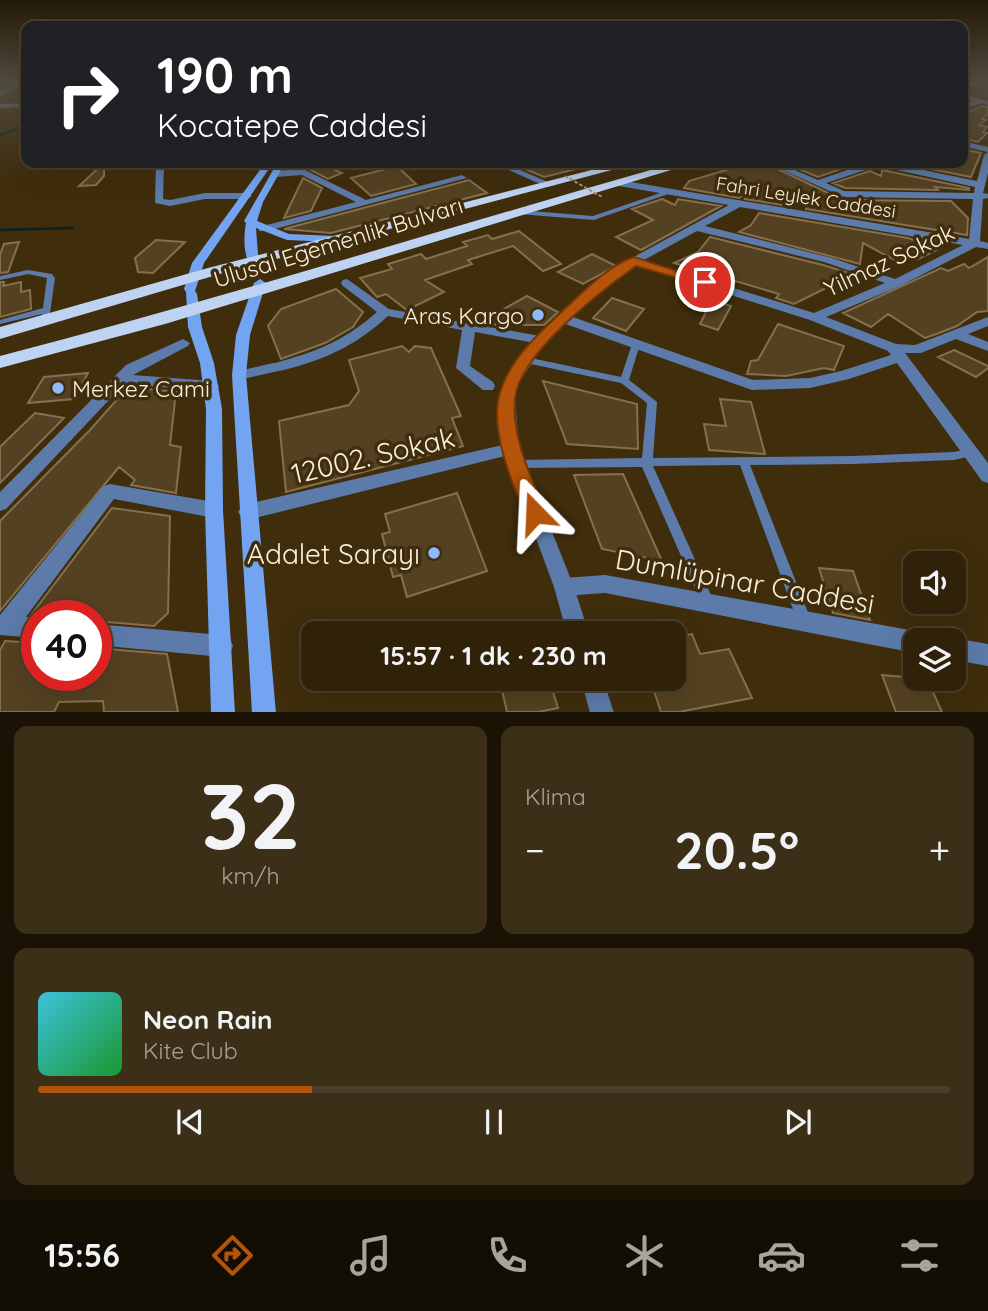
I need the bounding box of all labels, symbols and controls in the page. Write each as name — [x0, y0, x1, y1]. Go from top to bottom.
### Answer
text: 190 m — [157, 44, 293, 105]
icon: right — [42, 49, 133, 140]
text: Kocatepe Caddesi — [157, 105, 427, 145]
street label: Fahri Leylek Caddesi — [714, 171, 898, 223]
street label: Ulusal Egemenlik Bulvarı — [210, 190, 466, 294]
street label: Yilmaz Sokak — [819, 217, 959, 303]
pin — [675, 252, 735, 312]
icon: arrive — [686, 263, 724, 301]
place label: Aras Kargo — [404, 301, 524, 330]
marker: Aras Kargo — [530, 307, 546, 323]
place label: Merkez Cami — [72, 374, 210, 403]
marker: Merkez Cami — [50, 380, 66, 396]
street label: 12002. Sokak — [288, 419, 458, 491]
position arrow — [498, 476, 572, 550]
place label: Adalet Sarayı — [247, 536, 420, 571]
street label: Dumlüpinar Caddesi — [613, 541, 877, 621]
marker: Adalet Sarayı — [426, 545, 442, 561]
map controls — [903, 551, 966, 691]
button: sound — [903, 551, 966, 614]
speed limit sign: 40 — [21, 600, 112, 691]
button: layers — [903, 628, 966, 691]
text: 15:57 · 1 dk · 230 m — [380, 639, 607, 672]
text: 32 — [200, 758, 301, 872]
text: Klima — [525, 782, 586, 811]
text: 20.5° — [674, 817, 799, 882]
text: − — [525, 826, 545, 874]
text: + — [929, 826, 950, 874]
text: km/h — [221, 861, 280, 890]
text: Neon Rain — [143, 1003, 272, 1036]
text: Kite Club — [143, 1036, 238, 1065]
icon: previous — [171, 1103, 209, 1141]
icon: pause — [475, 1103, 513, 1141]
icon: next — [779, 1103, 817, 1141]
icon: directions — [208, 1231, 257, 1280]
icon: music — [346, 1231, 395, 1280]
icon: phone — [483, 1231, 532, 1280]
icon: climate — [620, 1231, 669, 1280]
icon: car — [757, 1231, 806, 1280]
icon: filters — [895, 1231, 944, 1280]
text: 15:56 — [44, 1235, 120, 1275]

